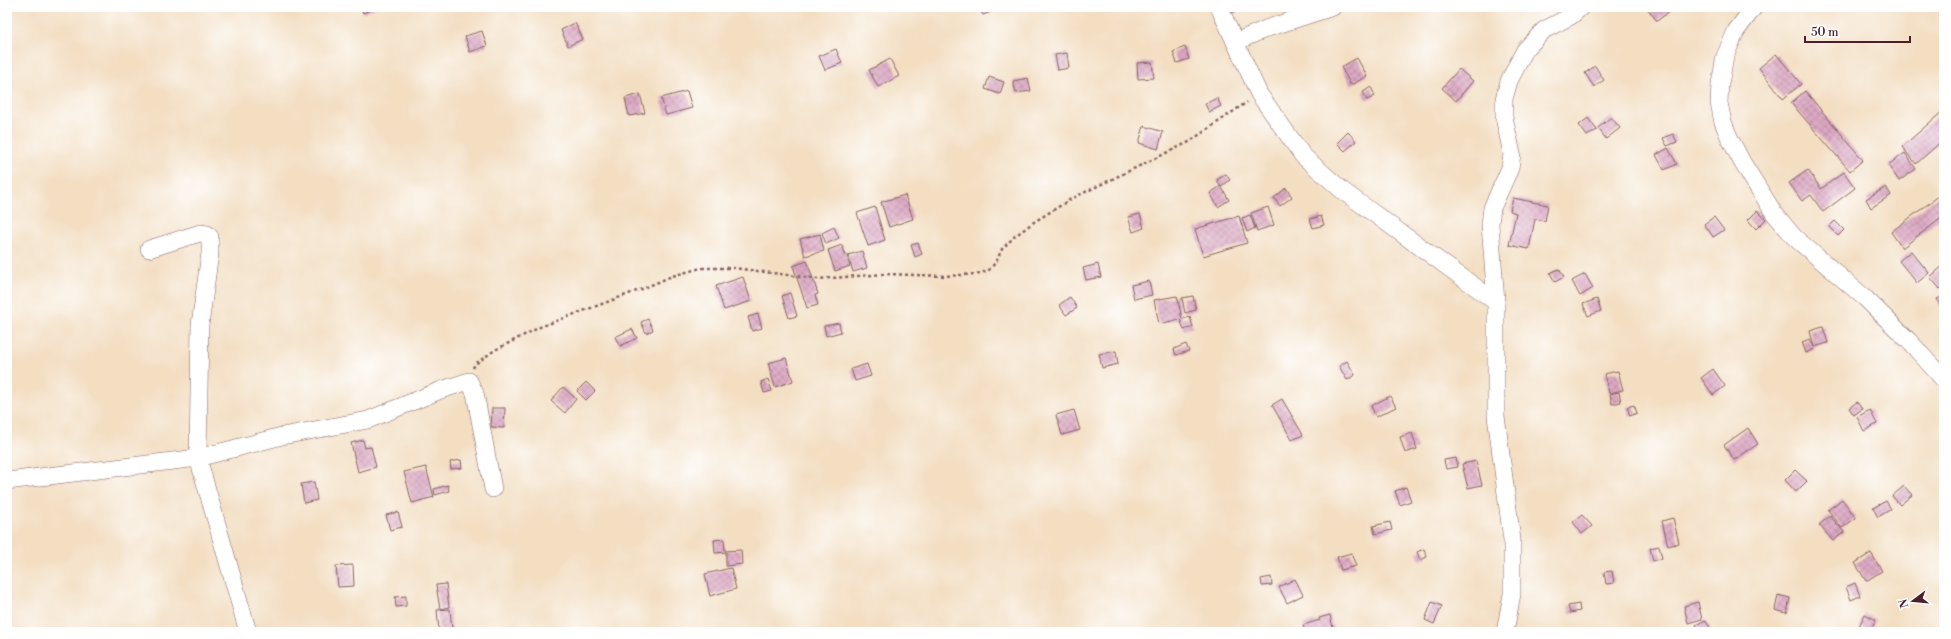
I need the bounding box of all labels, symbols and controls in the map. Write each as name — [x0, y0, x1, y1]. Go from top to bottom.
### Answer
scale bar — [1805, 18, 1910, 44]
text: 50 m — [1811, 25, 1839, 40]
north arrow — [1893, 581, 1933, 621]
text: N — [1896, 597, 1912, 610]

